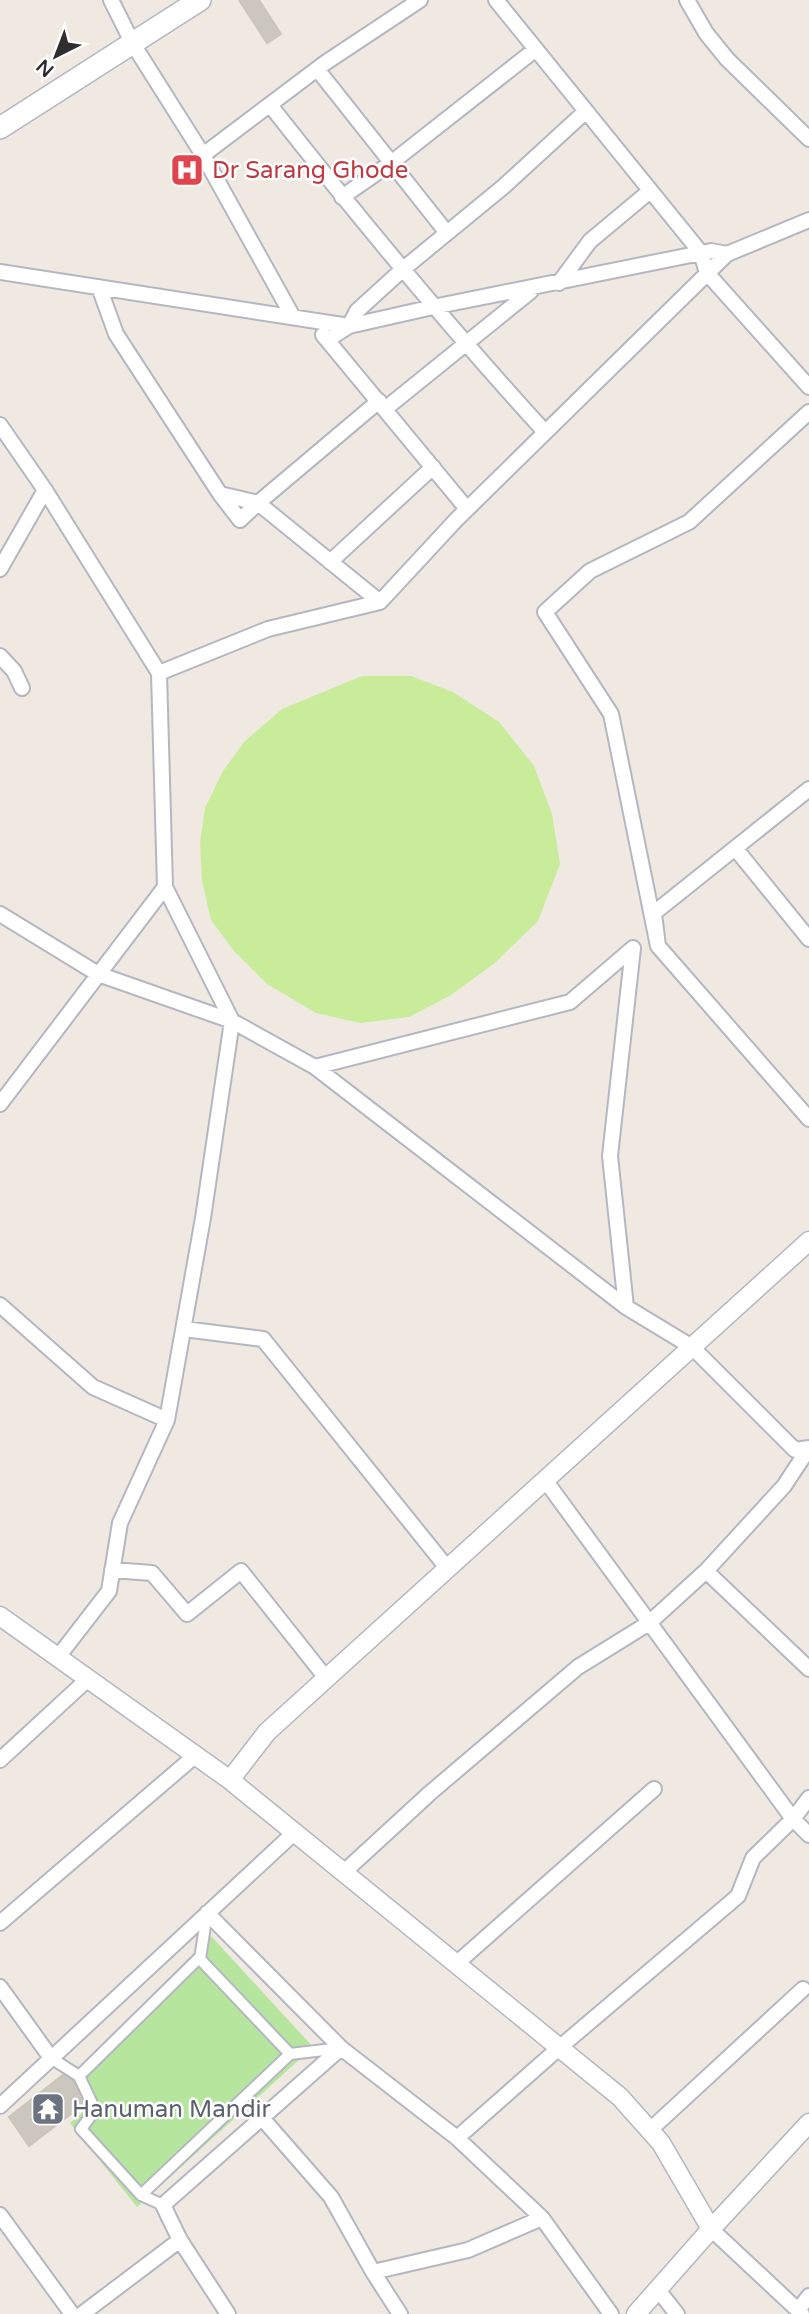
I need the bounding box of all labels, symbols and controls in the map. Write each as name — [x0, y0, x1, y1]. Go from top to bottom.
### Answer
north arrow — [21, 21, 91, 91]
text: N — [32, 55, 58, 81]
hospital icon: Dr Sarang Ghode — [168, 151, 206, 189]
place label: Dr Sarang Ghode — [212, 156, 408, 185]
temple icon: Hanuman Mandir — [29, 2090, 67, 2128]
place label: Hanuman Mandir — [72, 2095, 272, 2124]

